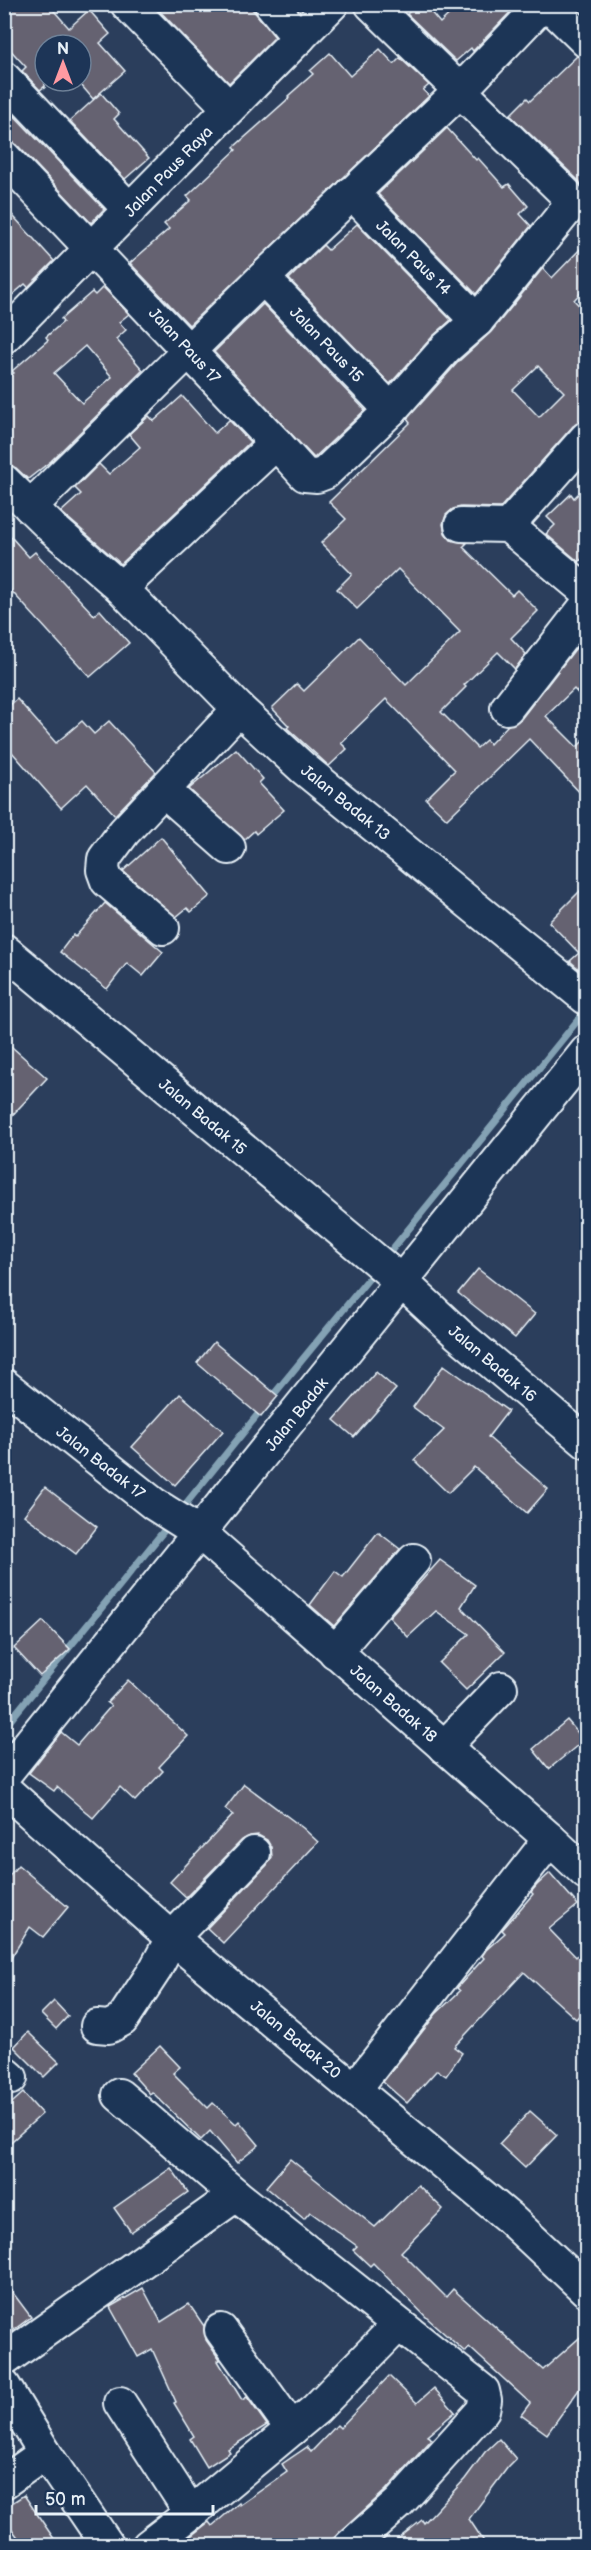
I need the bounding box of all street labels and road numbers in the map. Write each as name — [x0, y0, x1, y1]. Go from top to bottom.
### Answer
street label: Jalan Paus Raya — [121, 123, 217, 221]
street label: Jalan Paus 14 — [371, 217, 455, 300]
street label: Jalan Paus 15 — [285, 303, 367, 387]
street label: Jalan Paus 17 — [144, 304, 224, 388]
street label: Jalan Badak 13 — [297, 761, 394, 845]
street label: Jalan Badak 15 — [154, 1075, 250, 1159]
street label: Jalan Badak 16 — [444, 1322, 540, 1407]
street label: Jalan Badak — [262, 1374, 333, 1456]
street label: Jalan Badak 17 — [52, 1423, 148, 1504]
street label: Jalan Badak 18 — [346, 1661, 440, 1747]
street label: Jalan Badak 20 — [246, 1997, 344, 2083]

